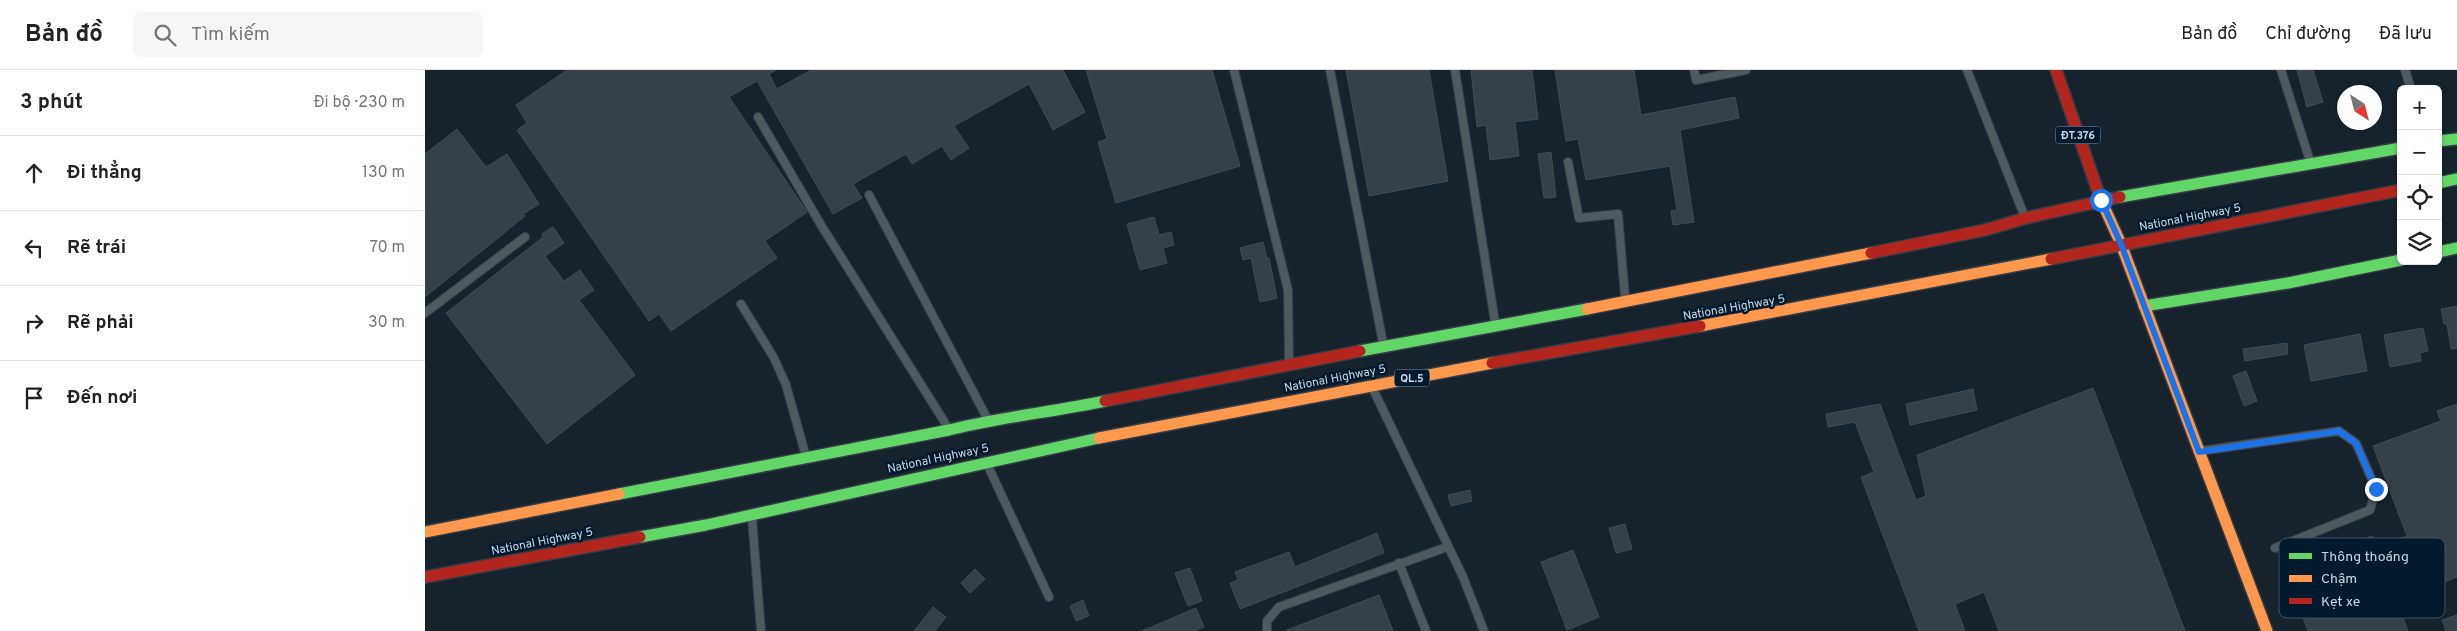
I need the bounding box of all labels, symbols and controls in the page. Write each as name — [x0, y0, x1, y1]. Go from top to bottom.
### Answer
search box — [133, 12, 483, 57]
text: Bản đồ — [25, 20, 103, 50]
icon: search — [151, 21, 179, 49]
text: Tìm kiếm — [191, 23, 270, 47]
text: Bản đồ — [2181, 23, 2237, 46]
text: Chỉ đường — [2265, 23, 2351, 46]
text: Đã lưu — [2379, 23, 2432, 46]
north arrow — [2337, 85, 2382, 130]
map controls — [2397, 85, 2442, 265]
button: + — [2397, 85, 2442, 130]
text: 3 phút — [20, 89, 83, 116]
text: Đi bộ · 230 m — [314, 93, 405, 113]
road number: ĐT.376 — [2055, 126, 2101, 144]
button: − — [2397, 130, 2442, 175]
icon: ahead — [20, 159, 48, 187]
text: Đi thẳng — [67, 161, 142, 185]
text: 130 m — [362, 163, 405, 183]
button: locate — [2397, 175, 2442, 220]
route start — [2090, 189, 2113, 212]
street label: National Highway 5 — [2138, 200, 2243, 236]
button: layers — [2397, 220, 2442, 265]
icon: left — [20, 234, 48, 262]
text: Rẽ trái — [67, 236, 126, 260]
text: 70 m — [370, 238, 405, 258]
street label: National Highway 5 — [1682, 291, 1787, 325]
icon: right — [20, 309, 48, 337]
text: Rẽ phải — [67, 311, 134, 335]
text: 30 m — [368, 313, 405, 333]
street label: National Highway 5 — [1283, 361, 1388, 397]
road number: QL.5 — [1395, 370, 1429, 386]
icon: arrive — [20, 384, 48, 412]
text: Đến nơi — [67, 386, 137, 410]
street label: National Highway 5 — [886, 440, 991, 478]
route end — [2365, 478, 2388, 501]
street label: National Highway 5 — [490, 524, 595, 560]
legend — [2279, 538, 2445, 618]
text: Thông thoáng — [2321, 549, 2409, 566]
text: Chậm — [2321, 571, 2357, 588]
text: Kẹt xe — [2321, 594, 2360, 611]

